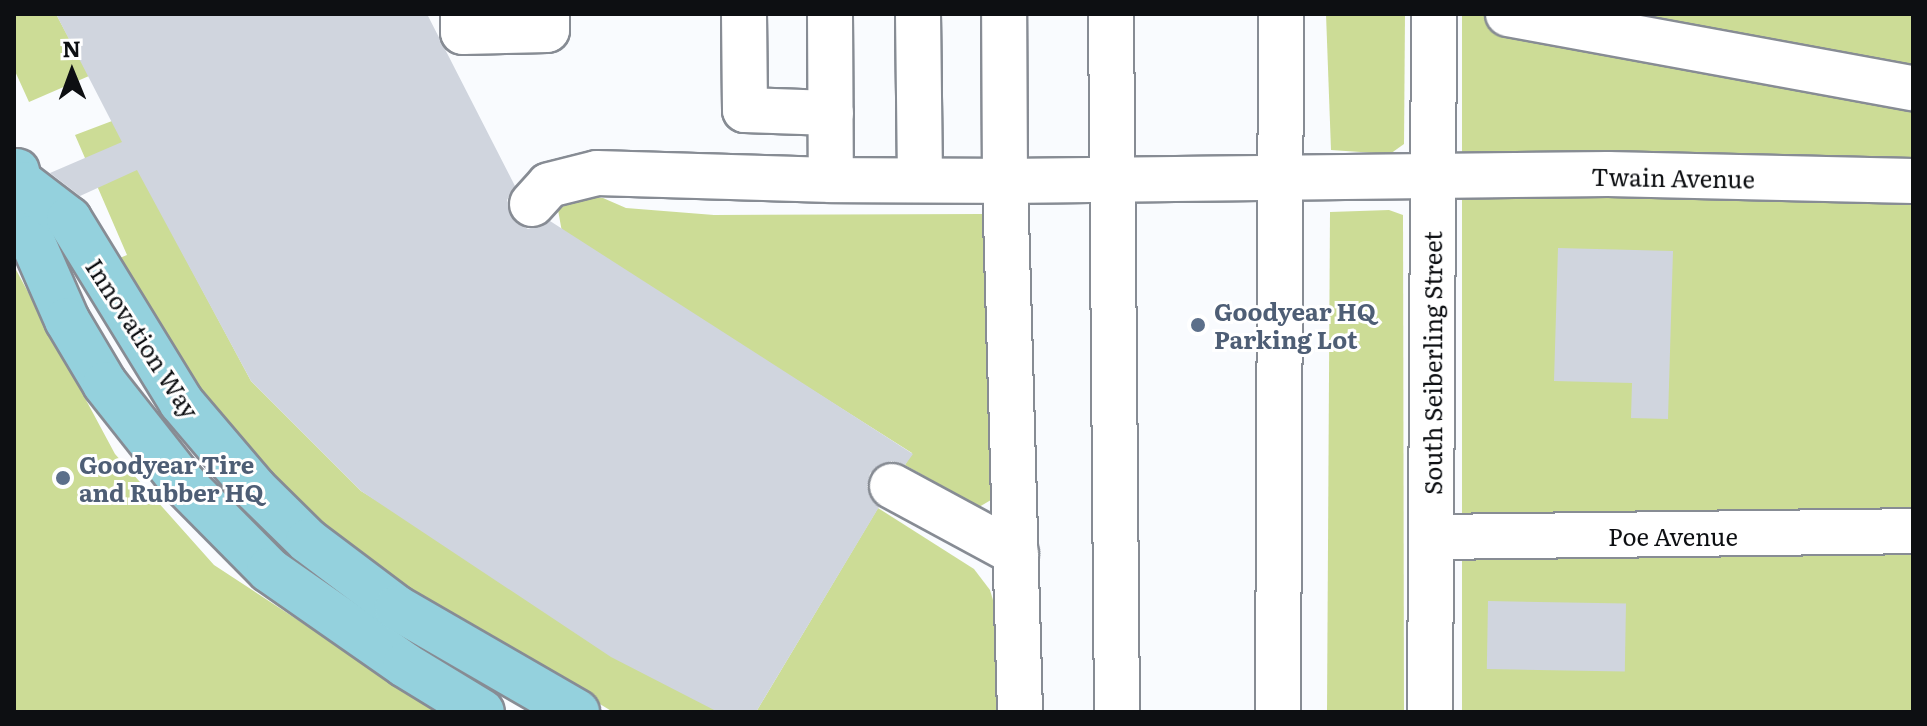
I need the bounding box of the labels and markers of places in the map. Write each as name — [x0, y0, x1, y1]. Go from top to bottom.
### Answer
place label: Goodyear HQ Parking Lot — [1214, 297, 1376, 353]
marker: Goodyear HQ Parking Lot — [1189, 316, 1207, 334]
place label: Goodyear Tire and Rubber HQ — [79, 450, 263, 506]
marker: Goodyear Tire and Rubber HQ — [54, 469, 72, 487]

